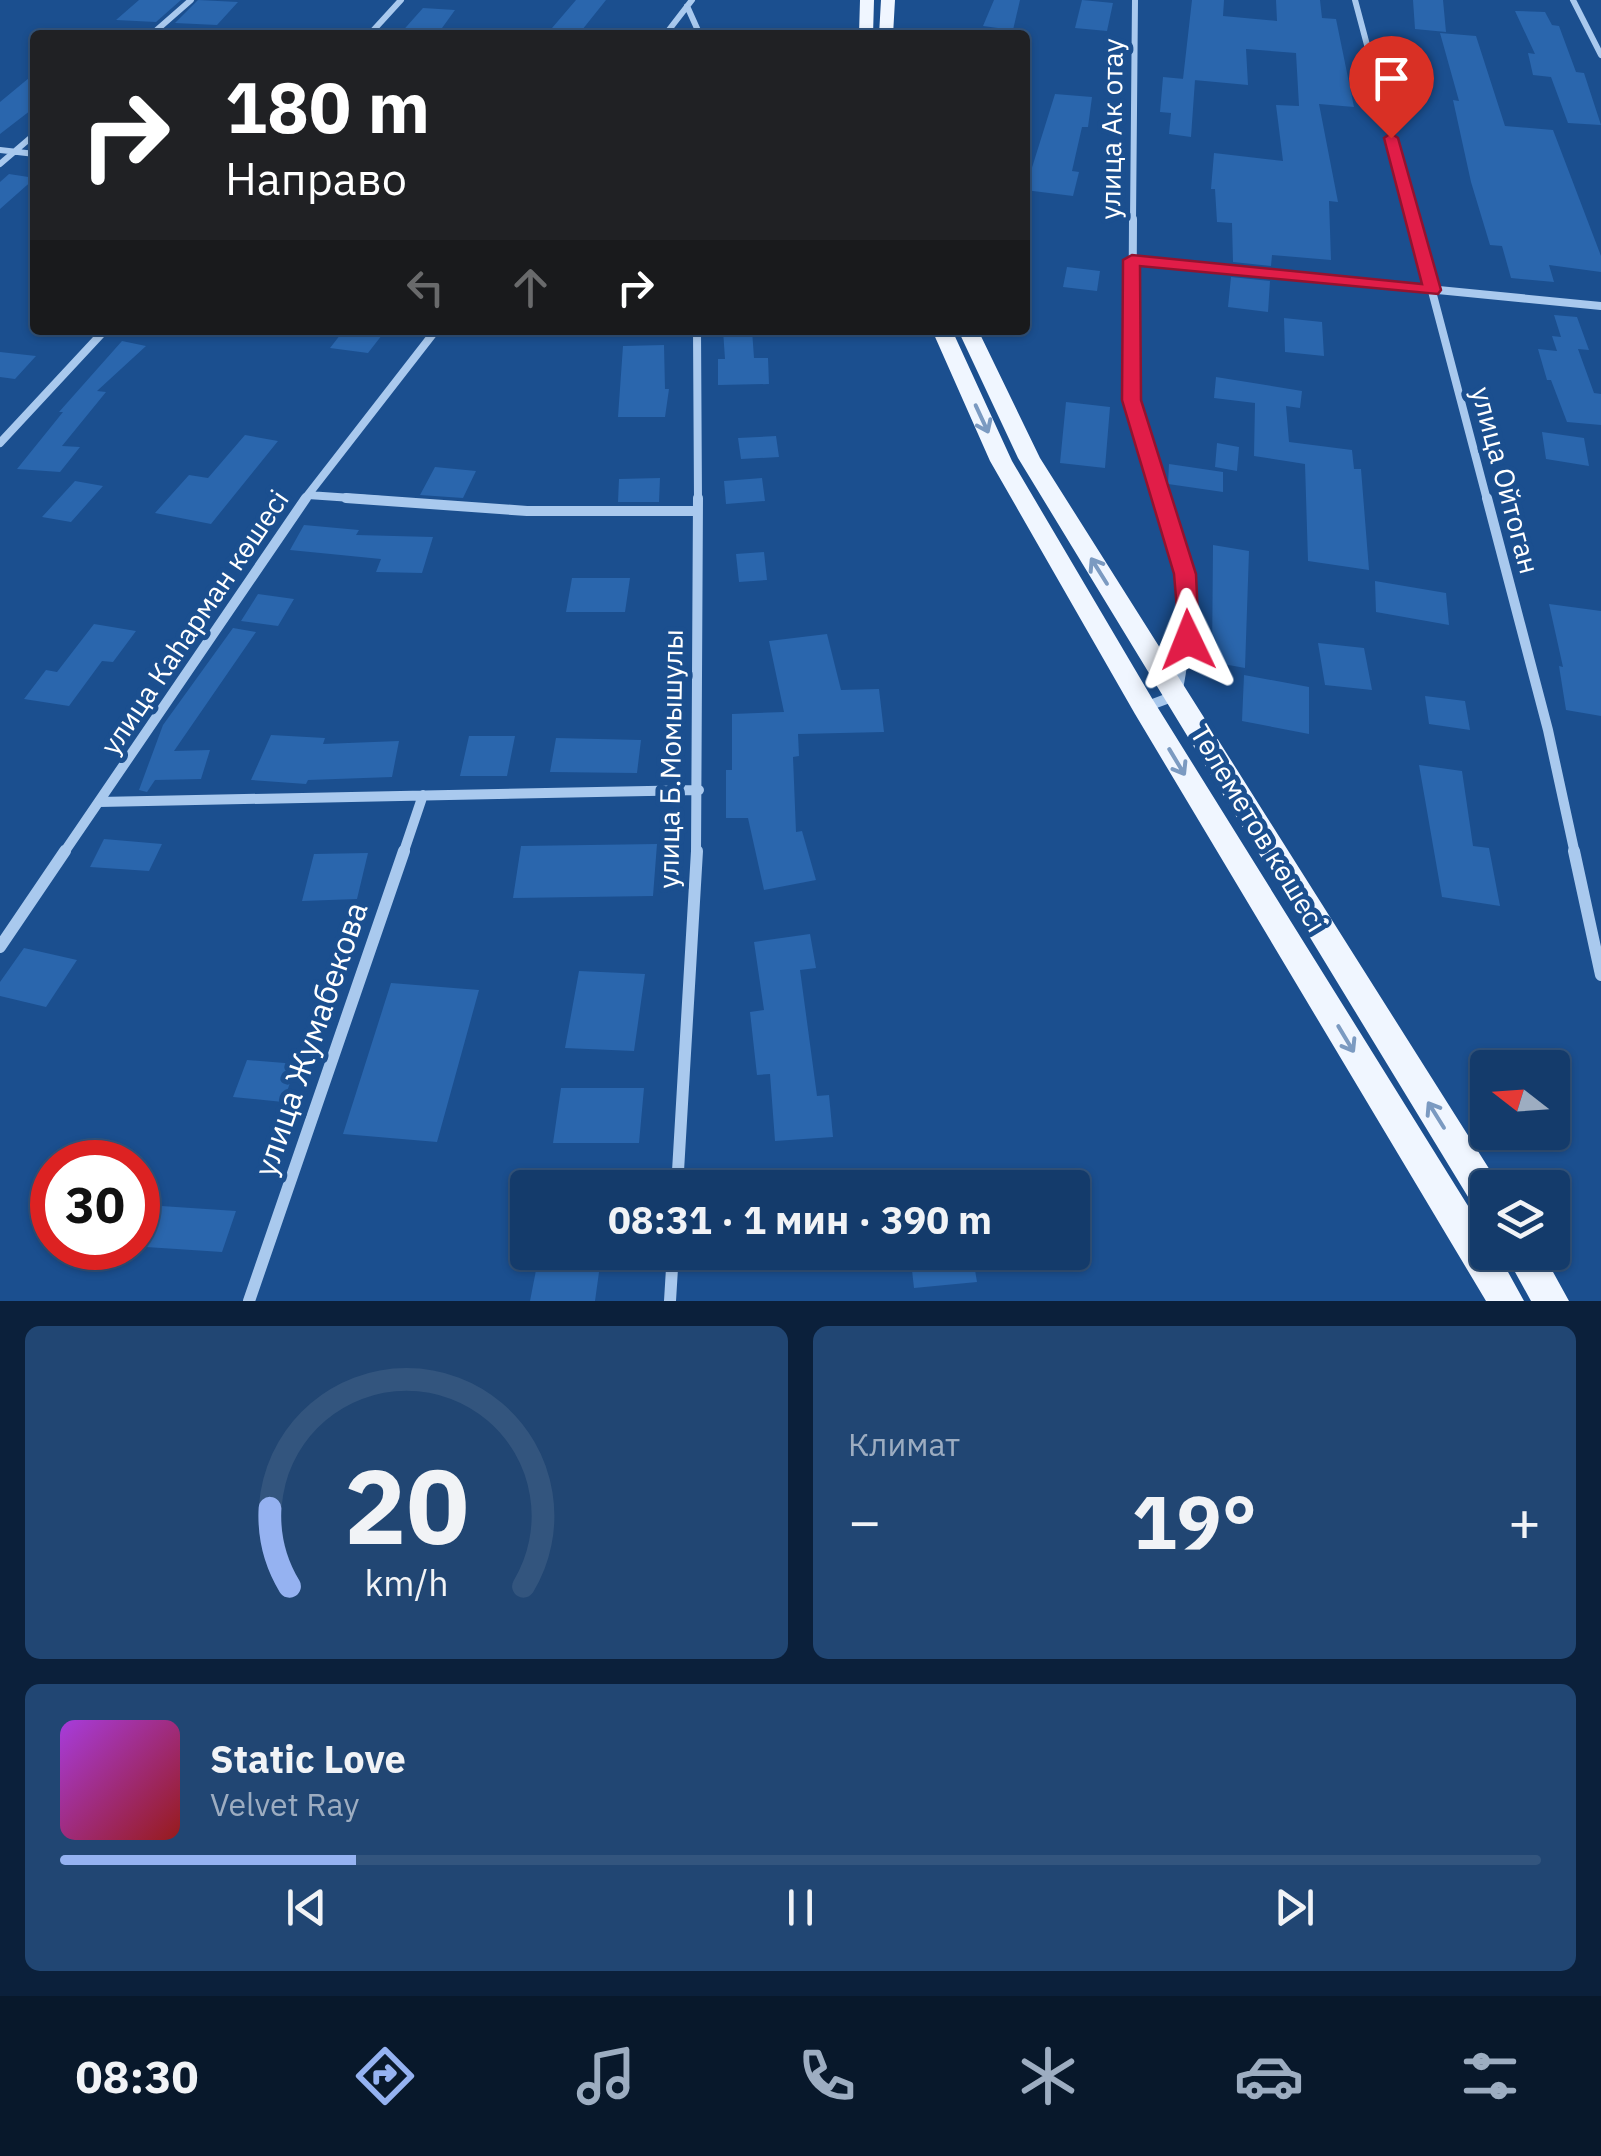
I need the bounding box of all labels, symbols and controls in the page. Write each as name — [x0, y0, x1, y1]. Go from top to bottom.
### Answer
pin — [1349, 36, 1434, 139]
street label: улица Ак отау — [1091, 38, 1131, 220]
icon: arrive — [1364, 51, 1419, 106]
text: 180 m — [225, 61, 430, 152]
icon: right — [60, 70, 190, 200]
text: Направо — [225, 149, 407, 207]
icon: left — [398, 260, 453, 315]
icon: ahead — [503, 260, 558, 315]
icon: right — [608, 260, 663, 315]
street label: улица Ойтоган — [1463, 382, 1549, 578]
one-way arrow — [973, 403, 992, 433]
street label: улица Каһарман көшесі — [92, 483, 296, 761]
one-way arrow — [1089, 557, 1110, 586]
position arrow — [1136, 588, 1240, 692]
street label: улица Б.Момышулы — [649, 629, 691, 889]
street label: Төлеметов көшесі — [1182, 717, 1336, 939]
one-way arrow — [1167, 747, 1188, 776]
street label: улица Жумабекова — [243, 896, 377, 1182]
one-way arrow — [1336, 1024, 1357, 1053]
north arrow — [1470, 1050, 1570, 1150]
map controls — [1470, 1050, 1570, 1270]
one-way arrow — [1426, 1101, 1446, 1130]
speed limit sign: 30 — [30, 1140, 160, 1270]
button: layers — [1470, 1170, 1570, 1270]
text: 08:31 · 1 мин · 390 m — [608, 1195, 992, 1244]
text: Климат — [848, 1423, 960, 1465]
text: 20 — [344, 1437, 469, 1573]
text: 19° — [1132, 1472, 1257, 1570]
text: − — [848, 1485, 881, 1556]
text: + — [1508, 1485, 1541, 1556]
text: km/h — [364, 1559, 449, 1606]
text: Static Love — [210, 1734, 406, 1783]
text: Velvet Ray — [210, 1783, 359, 1825]
icon: previous — [279, 1880, 334, 1935]
icon: pause — [773, 1880, 828, 1935]
icon: next — [1267, 1880, 1322, 1935]
icon: directions — [350, 2041, 420, 2111]
icon: music — [571, 2041, 641, 2111]
icon: phone — [792, 2041, 862, 2111]
icon: climate — [1013, 2041, 1083, 2111]
icon: car — [1234, 2041, 1304, 2111]
icon: filters — [1455, 2041, 1525, 2111]
text: 08:30 — [76, 2047, 198, 2105]

